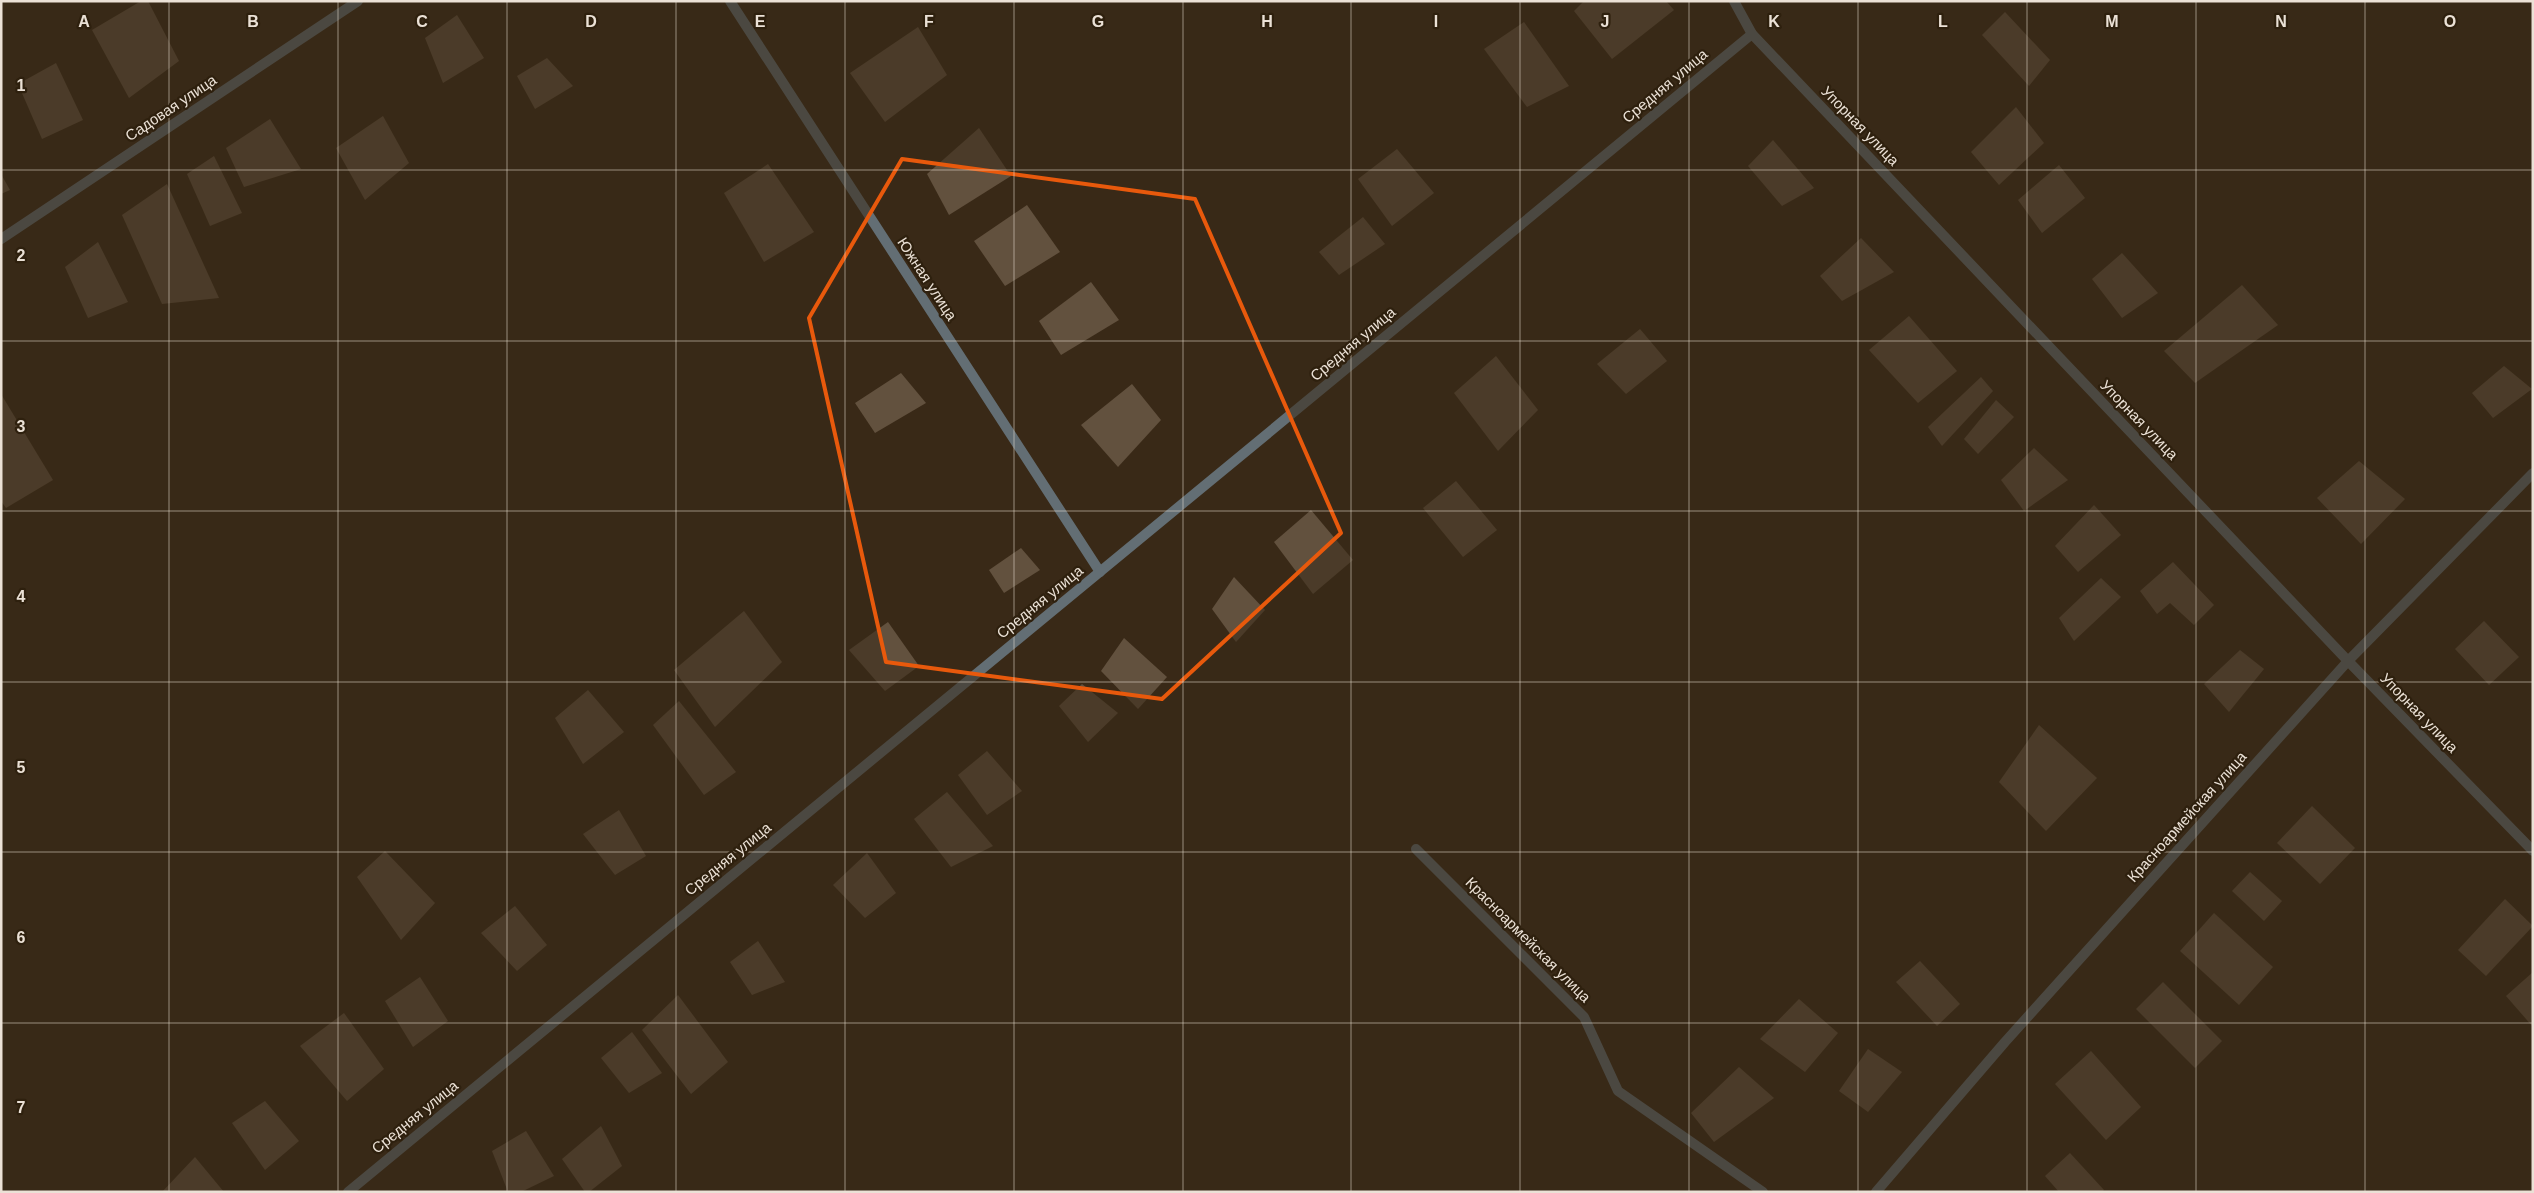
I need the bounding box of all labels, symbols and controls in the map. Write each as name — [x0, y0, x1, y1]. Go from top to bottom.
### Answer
text: A — [78, 13, 90, 30]
text: B — [247, 13, 259, 30]
text: C — [416, 13, 428, 30]
text: D — [585, 13, 597, 30]
text: E — [755, 13, 766, 30]
text: F — [924, 13, 934, 30]
text: G — [1092, 13, 1104, 30]
text: H — [1261, 13, 1273, 30]
text: I — [1434, 13, 1438, 30]
text: J — [1601, 13, 1609, 30]
text: K — [1768, 13, 1780, 30]
text: L — [1938, 13, 1948, 30]
text: M — [2105, 13, 2119, 30]
text: N — [2275, 13, 2287, 30]
text: O — [2444, 13, 2456, 30]
street label: Средняя улица — [1619, 45, 1711, 126]
street label: Садовая улица — [122, 71, 220, 144]
text: 1 — [17, 77, 26, 94]
street label: Упорная улица — [1818, 82, 1903, 169]
street label: Южная улица — [894, 234, 961, 324]
text: 2 — [17, 247, 26, 264]
street label: Средняя улица — [1307, 303, 1399, 384]
street label: Упорная улица — [2097, 376, 2182, 463]
text: 3 — [17, 418, 26, 435]
street label: Средняя улица — [993, 561, 1087, 642]
text: 4 — [17, 588, 26, 605]
street label: Упорная улица — [2377, 669, 2462, 756]
street label: Красноармейская улица — [2124, 747, 2250, 885]
text: 5 — [17, 759, 26, 776]
street label: Средняя улица — [681, 818, 775, 899]
street label: Красноармейская улица — [1462, 874, 1595, 1006]
text: 6 — [17, 929, 26, 946]
street label: Средняя улица — [368, 1076, 462, 1157]
text: 7 — [17, 1099, 26, 1116]

